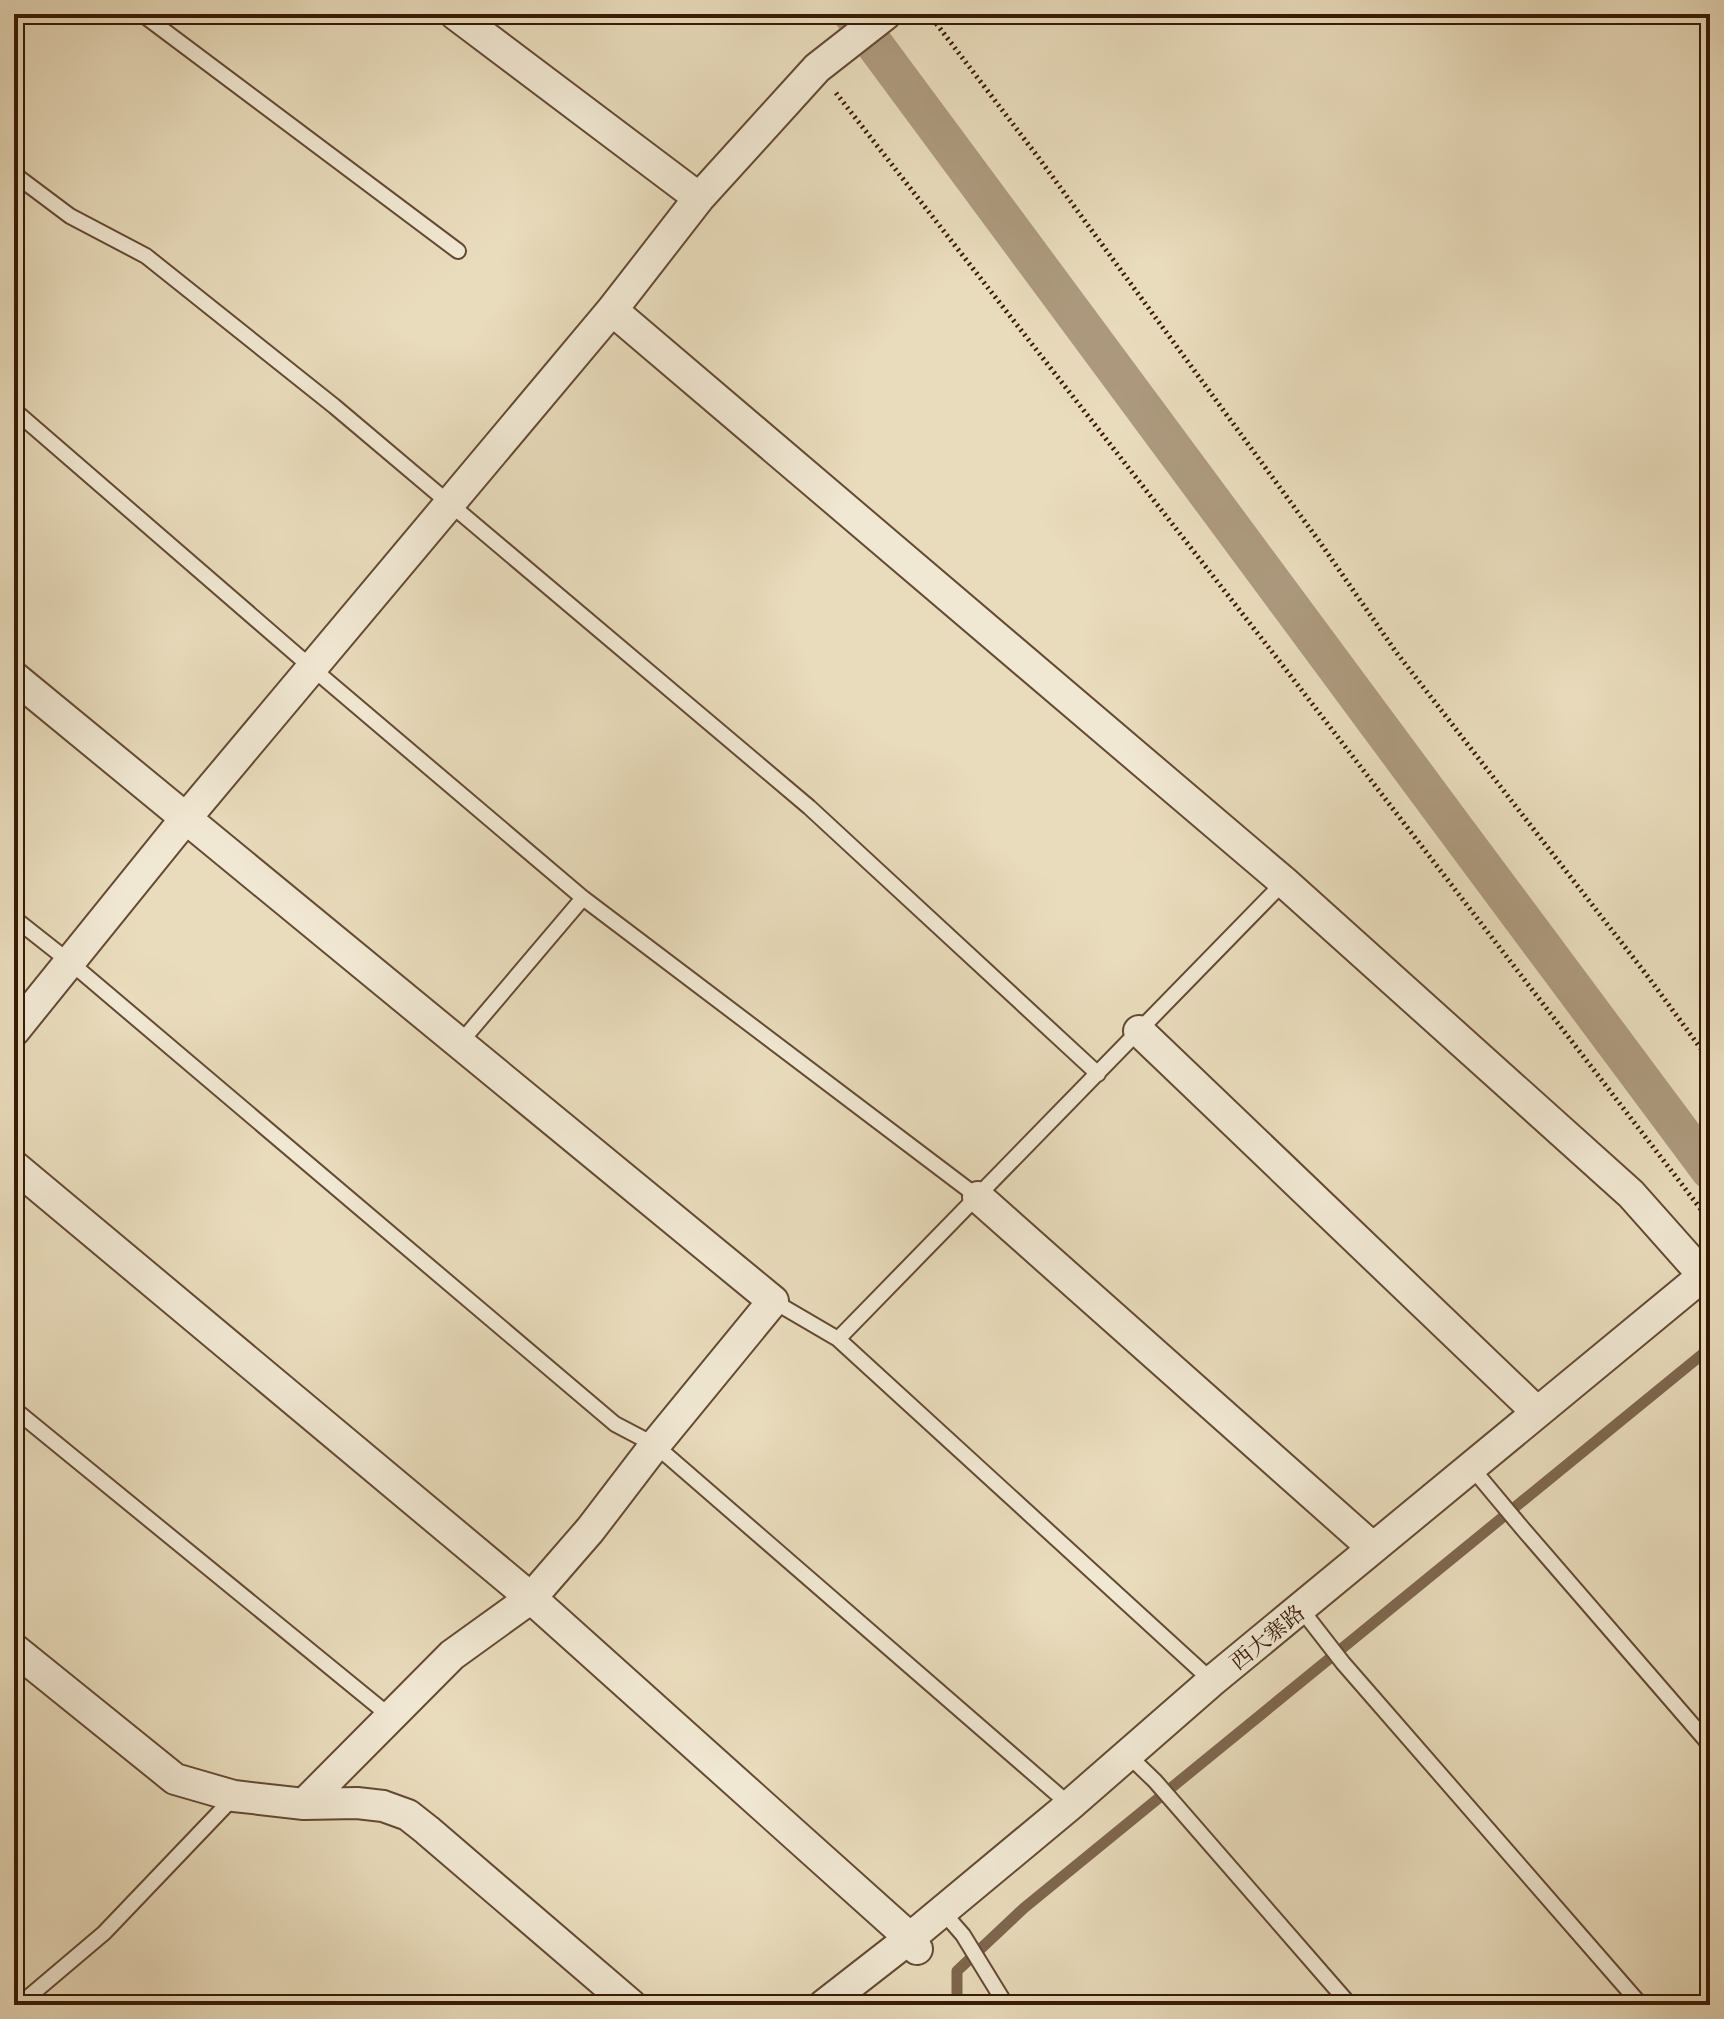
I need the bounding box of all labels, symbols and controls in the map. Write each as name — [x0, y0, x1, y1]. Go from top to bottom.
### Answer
street label: 西大寨路 — [1225, 1599, 1313, 1679]

